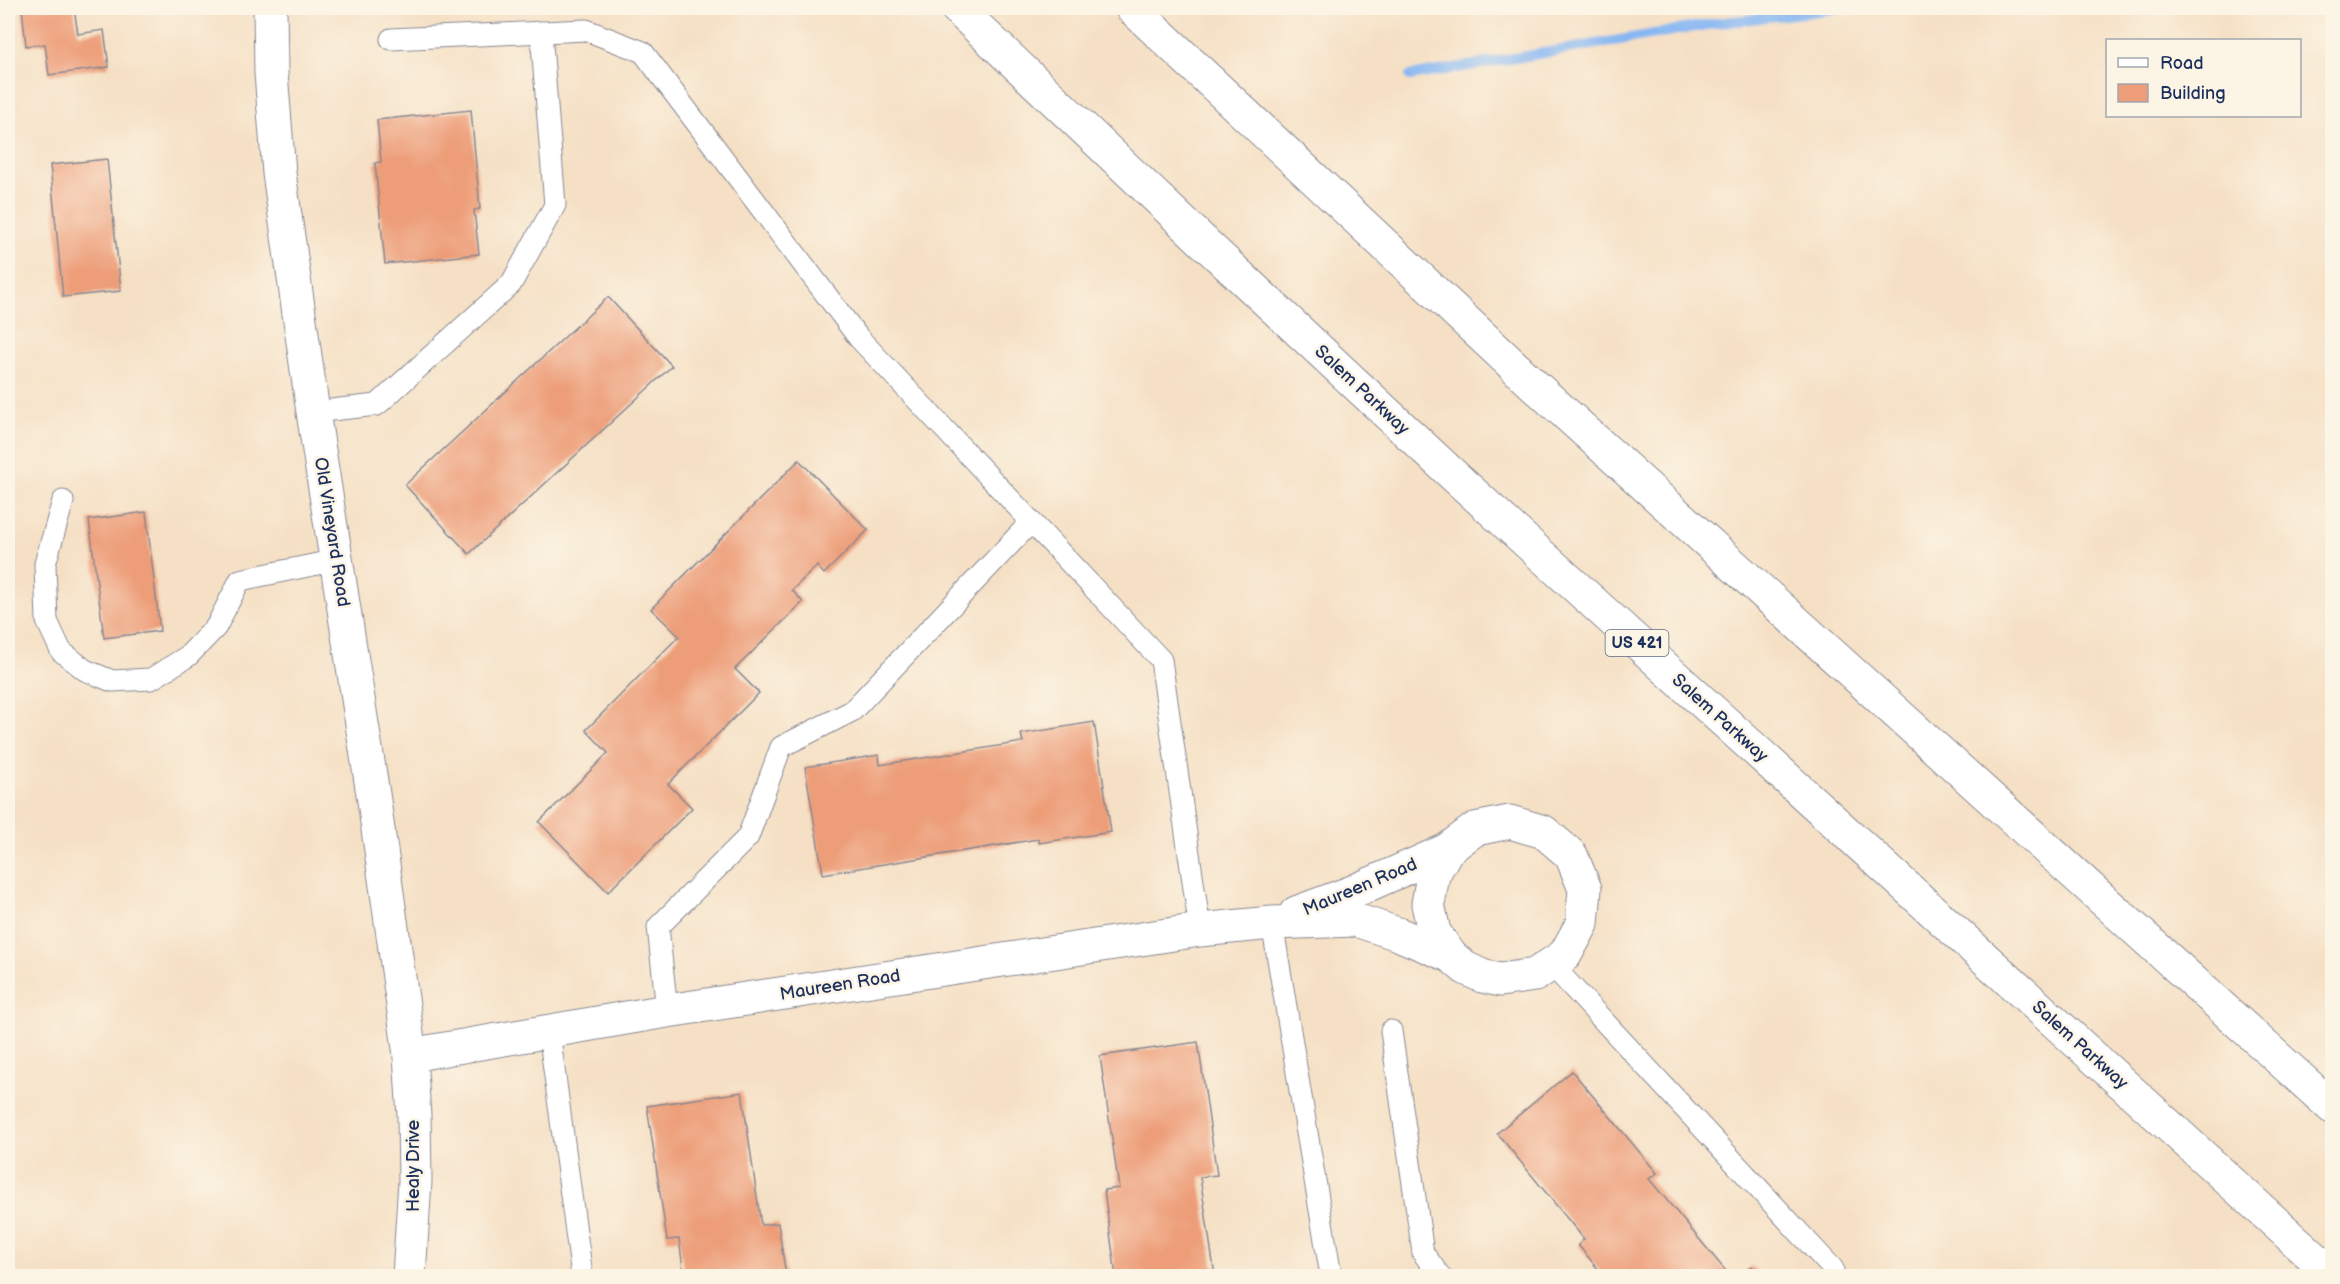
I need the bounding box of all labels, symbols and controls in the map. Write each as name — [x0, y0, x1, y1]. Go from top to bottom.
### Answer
legend — [2106, 39, 2301, 117]
text: Road — [2160, 53, 2204, 74]
text: Building — [2160, 83, 2226, 104]
street label: Salem Parkway — [1310, 341, 1414, 440]
street label: Old Vineyard Road — [310, 456, 354, 608]
road number: US 421 — [1606, 630, 1668, 656]
street label: Salem Parkway — [1668, 669, 1773, 767]
street label: Maureen Road — [1300, 854, 1420, 920]
street label: Maureen Road — [778, 965, 902, 1005]
street label: Salem Parkway — [2028, 996, 2133, 1094]
street label: Healy Drive — [403, 1120, 424, 1212]

